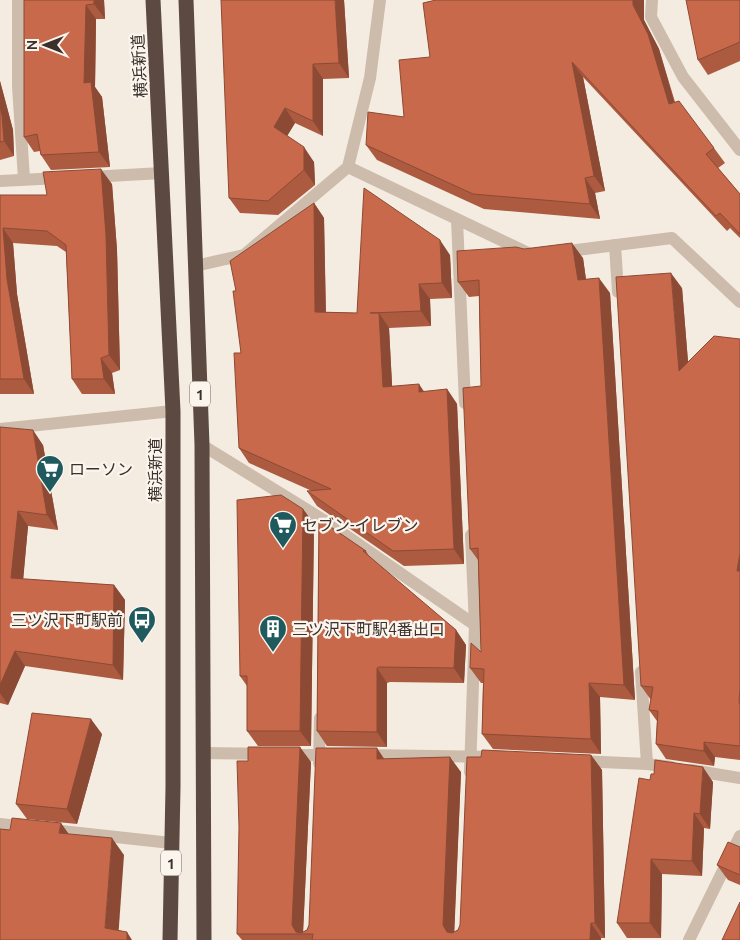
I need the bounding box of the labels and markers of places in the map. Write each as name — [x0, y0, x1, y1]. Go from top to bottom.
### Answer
supermarket icon: ローソン — [35, 454, 65, 493]
place label: ローソン — [69, 460, 133, 478]
supermarket icon: セブン-イレブン — [268, 510, 298, 549]
place label: セブン-イレブン — [302, 516, 419, 534]
bus stop icon: 三ツ沢下町駅前 — [127, 605, 157, 644]
place label: 三ツ沢下町駅前 — [11, 611, 123, 629]
building icon: 三ツ沢下町駅4番出口 — [258, 614, 288, 653]
place label: 三ツ沢下町駅4番出口 — [292, 620, 445, 638]

